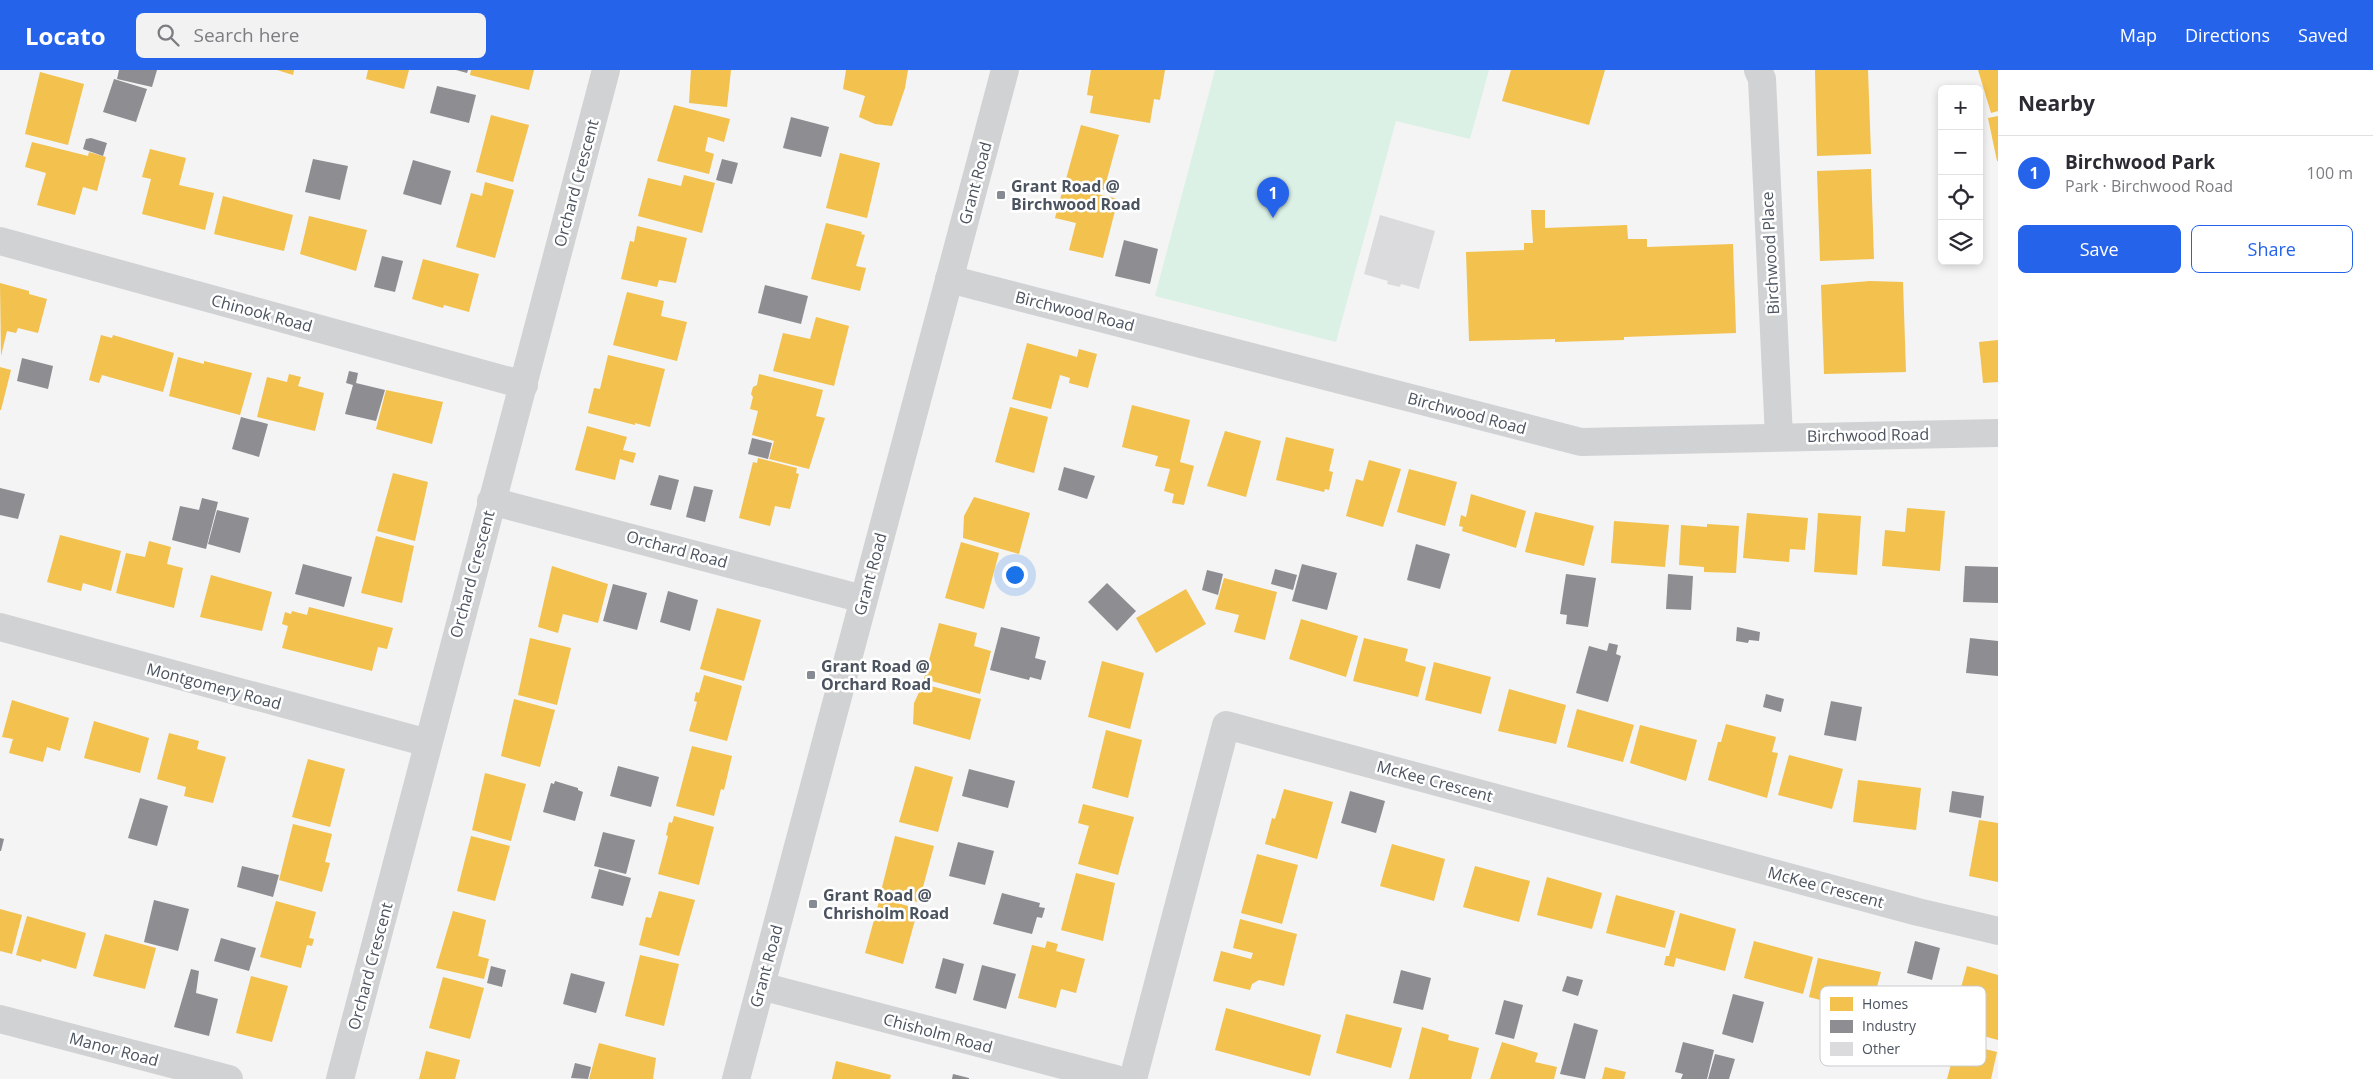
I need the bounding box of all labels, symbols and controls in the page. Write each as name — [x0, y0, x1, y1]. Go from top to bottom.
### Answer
search box — [136, 13, 486, 58]
text: Locato — [25, 19, 106, 52]
icon: search — [154, 21, 182, 49]
text: Search here — [194, 22, 299, 48]
text: Map — [2120, 23, 2157, 47]
text: Directions — [2185, 23, 2270, 47]
text: Saved — [2298, 23, 2348, 47]
map controls — [1938, 85, 1983, 265]
button: + — [1938, 85, 1983, 130]
text: Nearby — [2018, 89, 2095, 117]
street label: Orchard Crescent — [548, 116, 604, 249]
button: − — [1938, 130, 1983, 175]
street label: Grant Road — [953, 139, 997, 227]
text: Birchwood Park — [2065, 149, 2215, 175]
text: 1 — [2029, 162, 2039, 184]
text: 100 m — [2307, 162, 2353, 184]
place label: Grant Road @ Birchwood Road — [1011, 175, 1141, 215]
button: locate — [1938, 175, 1983, 220]
text: Park · Birchwood Road — [2065, 175, 2233, 197]
pin: 1 — [1257, 177, 1289, 218]
marker: Grant Road @ Birchwood Road — [995, 189, 1007, 201]
street label: Birchwood Place — [1756, 191, 1784, 315]
button: layers — [1938, 220, 1983, 265]
button: Save — [2018, 225, 2181, 273]
button: Share — [2191, 225, 2353, 273]
street label: Birchwood Road — [1013, 286, 1137, 336]
street label: Chinook Road — [209, 289, 315, 337]
street label: Birchwood Road — [1405, 387, 1529, 439]
street label: Birchwood Road — [1807, 423, 1929, 447]
street label: Orchard Crescent — [444, 507, 500, 640]
street label: Orchard Road — [624, 525, 730, 573]
street label: Grant Road — [848, 530, 892, 618]
your location — [1002, 562, 1028, 588]
place label: Grant Road @ Orchard Road — [821, 655, 931, 695]
street label: Montgomery Road — [144, 657, 284, 715]
marker: Grant Road @ Orchard Road — [805, 669, 817, 681]
street label: McKee Crescent — [1374, 755, 1496, 807]
street label: McKee Crescent — [1765, 861, 1887, 913]
place label: Grant Road @ Chrisholm Road — [823, 884, 949, 924]
marker: Grant Road @ Chrisholm Road — [807, 898, 819, 910]
street label: Orchard Crescent — [342, 899, 398, 1032]
street label: Grant Road — [744, 922, 788, 1010]
legend — [1820, 986, 1986, 1066]
text: Homes — [1862, 994, 1909, 1013]
street label: Chisholm Road — [881, 1008, 995, 1058]
text: Industry — [1862, 1016, 1917, 1035]
street label: Manor Road — [67, 1027, 161, 1071]
text: Other — [1862, 1039, 1900, 1058]

